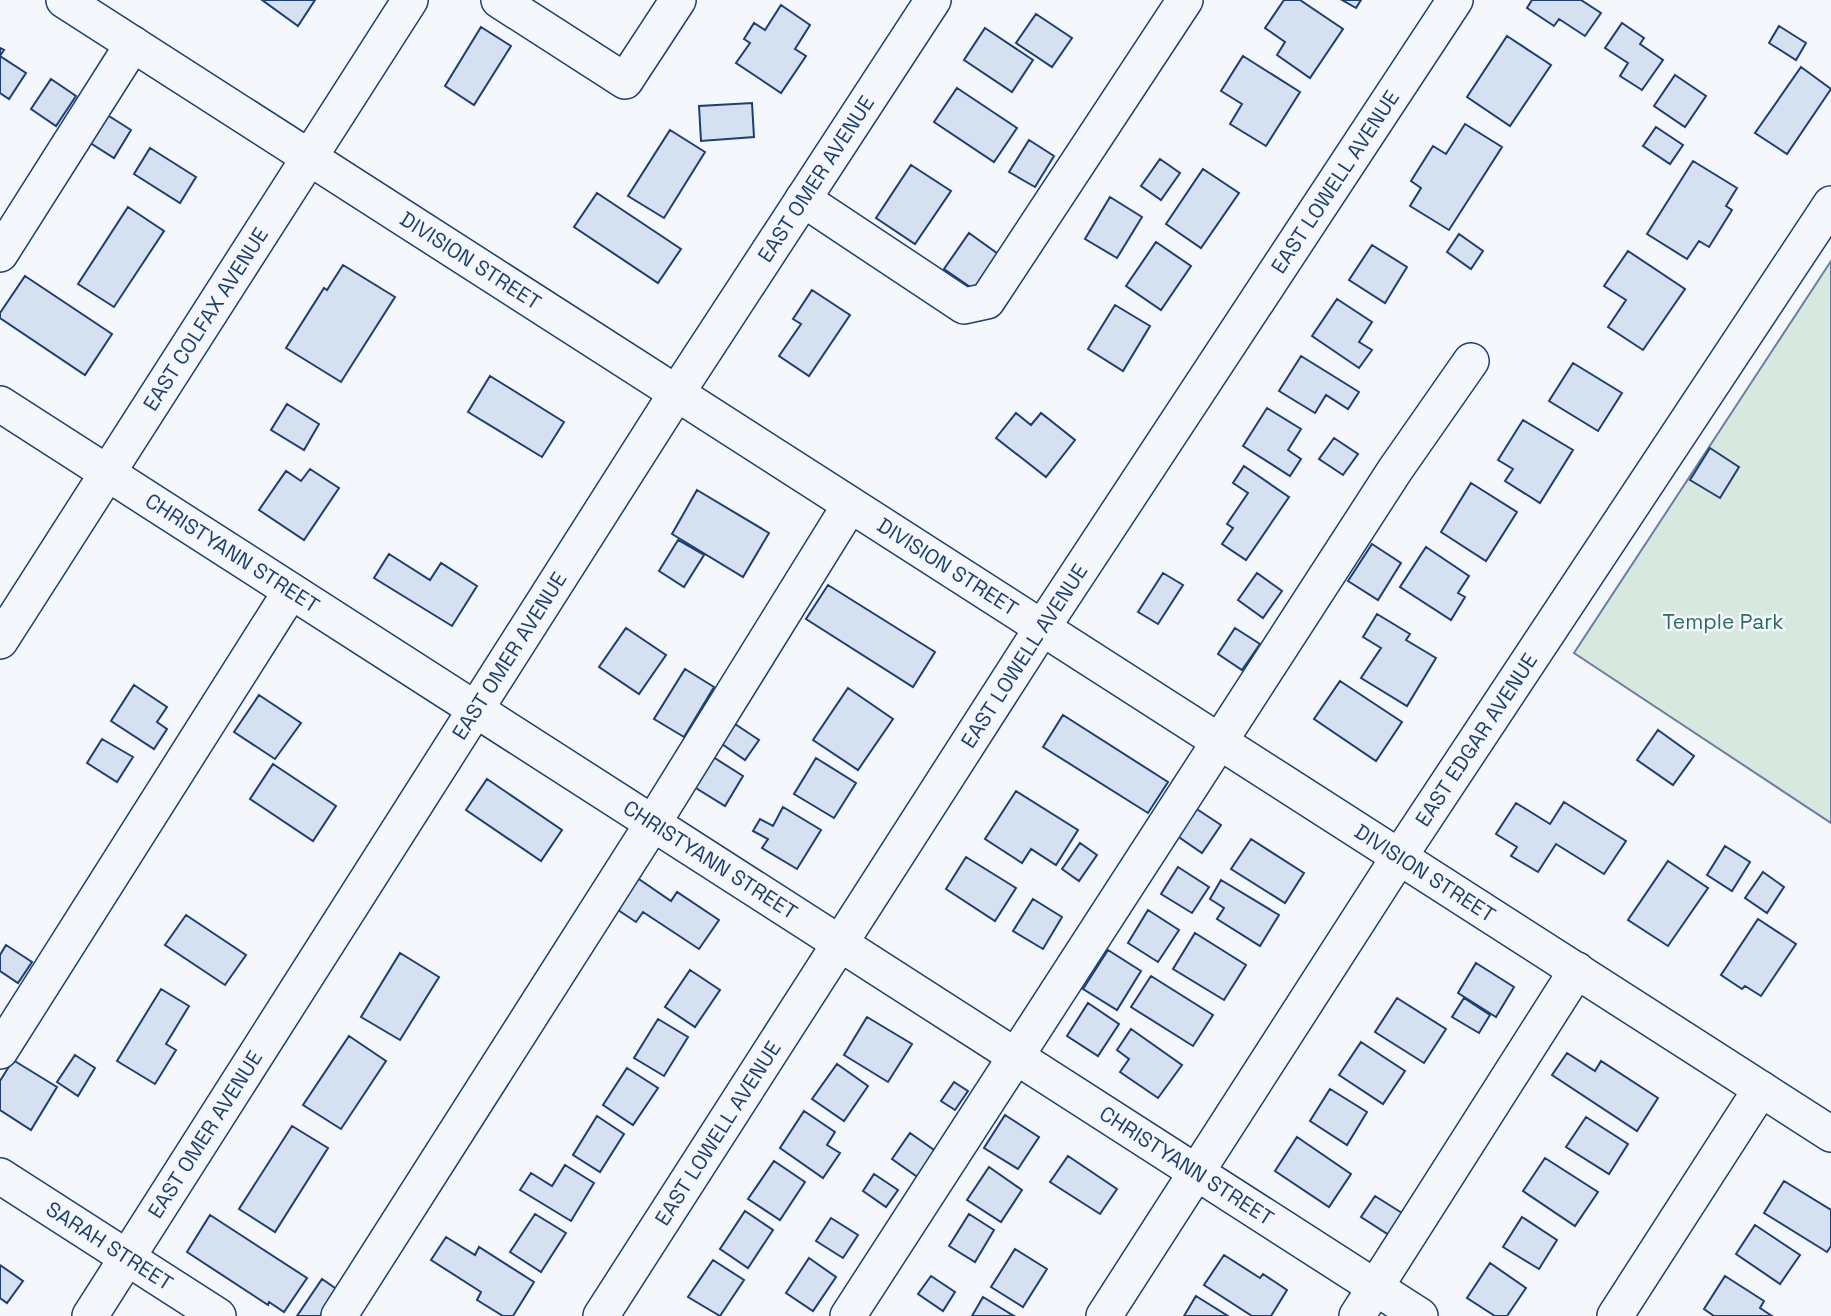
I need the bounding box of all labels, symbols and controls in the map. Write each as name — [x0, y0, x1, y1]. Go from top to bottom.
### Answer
street label: EAST LOWELL AVENUE — [1265, 85, 1405, 279]
street label: EAST OMER AVENUE — [752, 90, 880, 267]
street label: DIVISION STREET — [395, 205, 546, 316]
street label: EAST COLFAX AVENUE — [137, 222, 274, 416]
street label: CHRISTYANN STREET — [140, 487, 325, 619]
street label: DIVISION STREET — [872, 511, 1024, 622]
street label: EAST LOWELL AVENUE — [955, 559, 1093, 753]
street label: EAST OMER AVENUE — [446, 567, 572, 745]
park label: Temple Park — [1663, 608, 1783, 635]
street label: EAST EDGAR AVENUE — [1409, 648, 1543, 832]
street label: CHRISTYANN STREET — [618, 794, 803, 926]
street label: DIVISION STREET — [1349, 818, 1501, 928]
street label: EAST LOWELL AVENUE — [649, 1036, 787, 1230]
street label: EAST OMER AVENUE — [142, 1045, 268, 1223]
street label: CHRISTYANN STREET — [1094, 1100, 1279, 1231]
street label: SARAH STREET — [41, 1195, 178, 1297]

